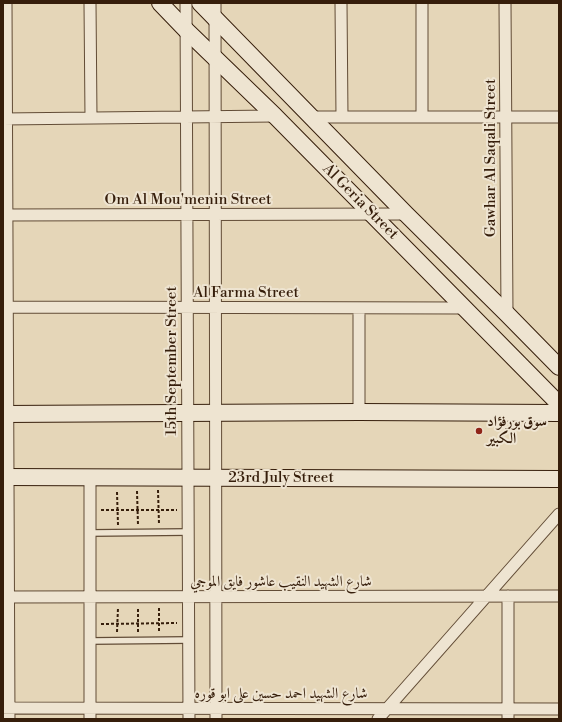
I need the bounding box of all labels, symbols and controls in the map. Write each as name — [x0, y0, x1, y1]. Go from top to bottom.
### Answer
street label: Gawhar Al Saqali Street — [482, 79, 500, 237]
street label: Al Geria Street — [318, 160, 402, 244]
street label: Om Al Mou'menin Street — [105, 191, 271, 209]
street label: Al Farma Street — [193, 284, 299, 302]
street label: 15th September Street — [163, 286, 181, 436]
place label: سوق بورفؤاد الكبير — [487, 413, 547, 448]
marker: سوق بورفؤاد الكبير — [474, 426, 484, 436]
street label: 23rd July Street — [228, 469, 334, 487]
street label: شارع الشهيد النقيب عاشور فايق الموجي — [190, 573, 372, 591]
street label: شارع الشهيد احمد حسين على ابو قوره — [194, 685, 368, 703]

